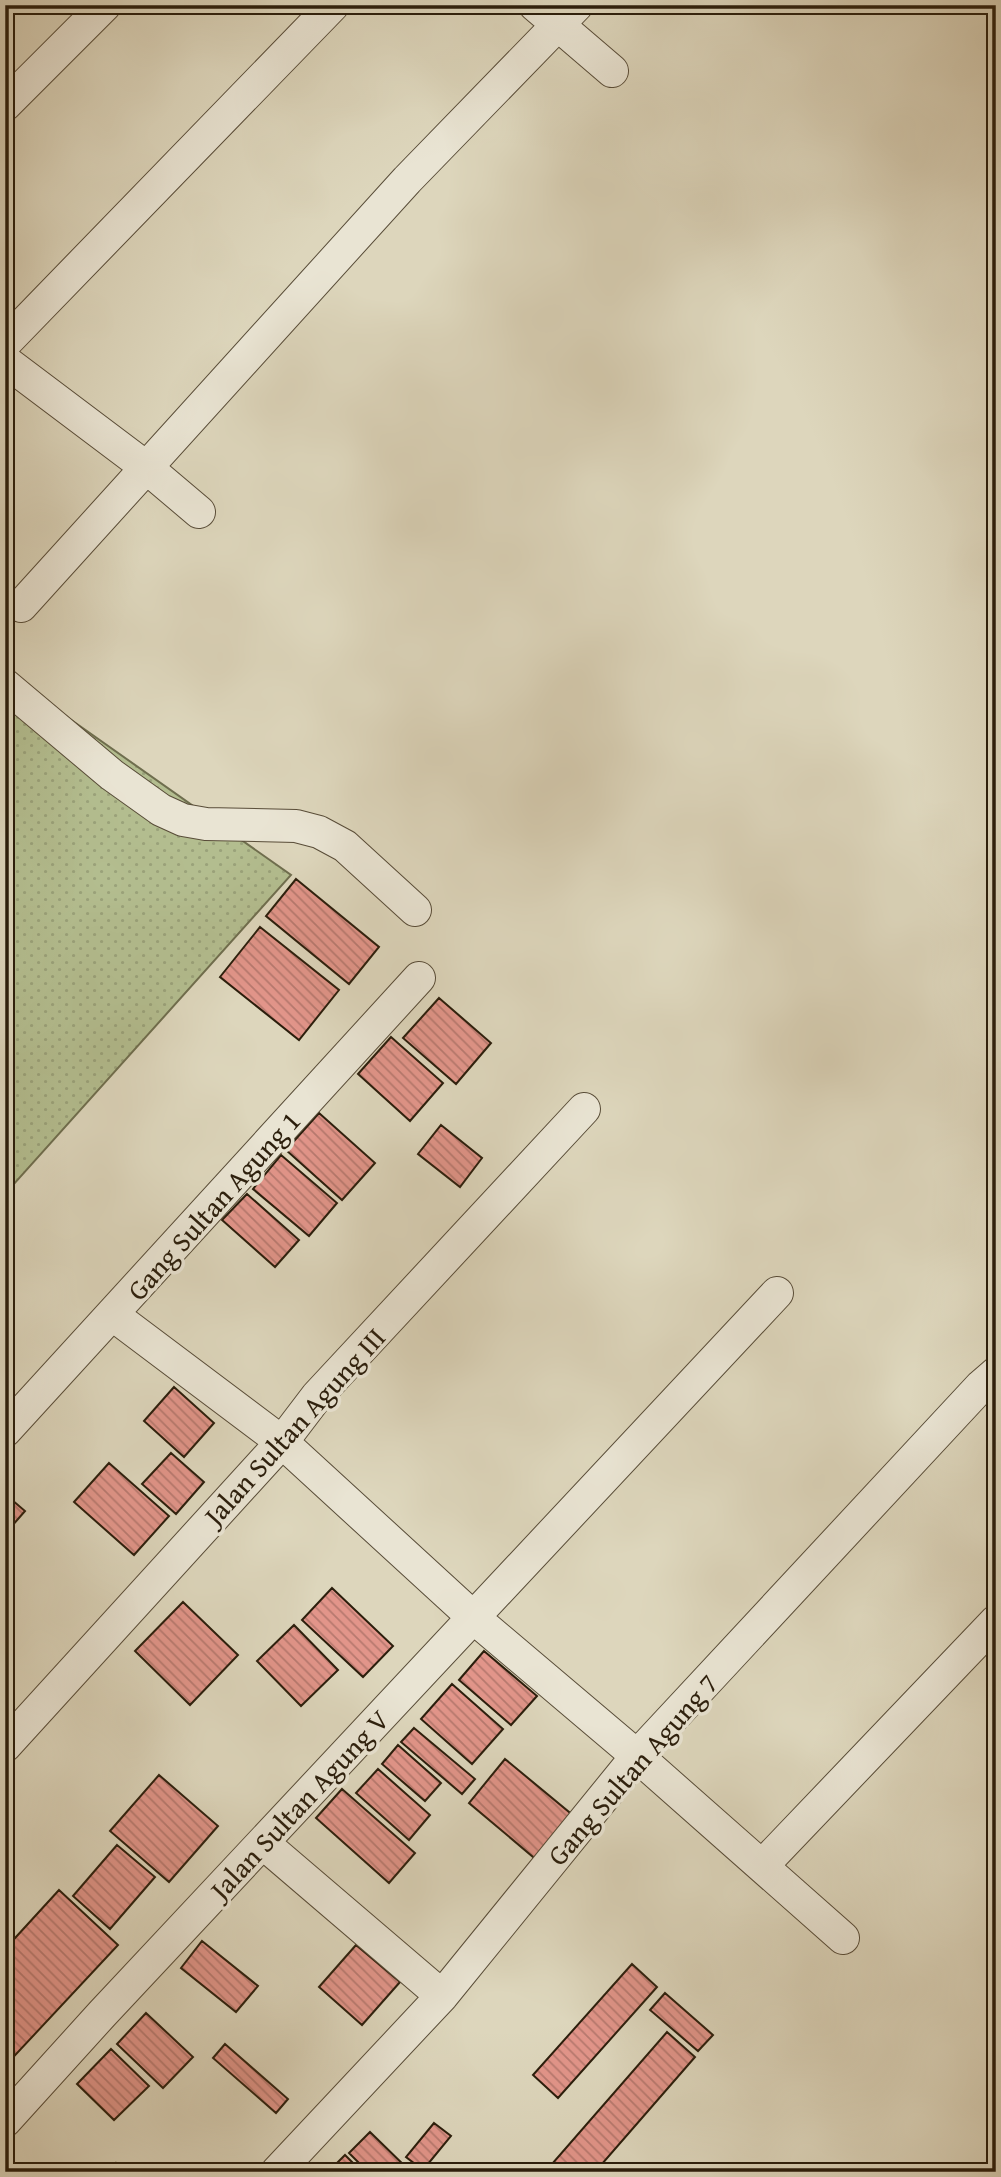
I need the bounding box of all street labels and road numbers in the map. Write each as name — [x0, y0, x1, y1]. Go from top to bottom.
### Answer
street label: Gang Sultan Agung 1 — [117, 1101, 309, 1309]
street label: Jalan Sultan Agung III — [192, 1318, 394, 1536]
street label: Gang Sultan Agung 7 — [537, 1664, 727, 1874]
street label: Jalan Sultan Agung V — [198, 1700, 398, 1910]

